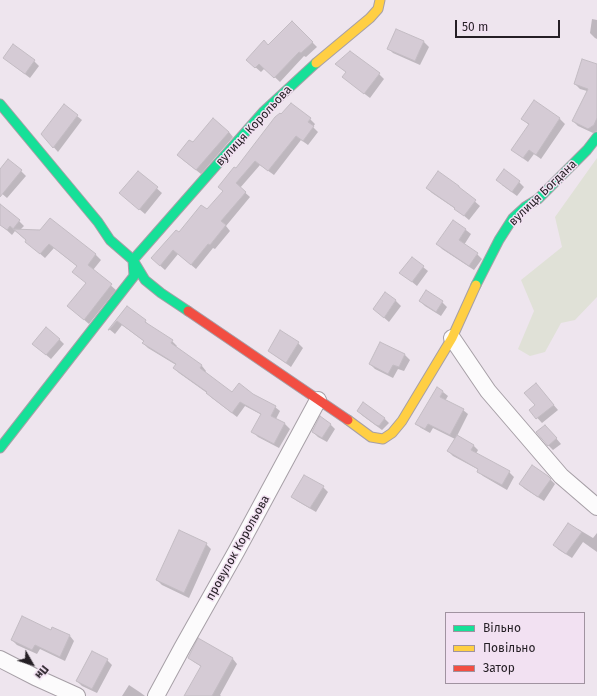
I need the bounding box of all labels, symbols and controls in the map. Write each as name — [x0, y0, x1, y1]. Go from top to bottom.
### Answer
scale bar — [457, 12, 562, 38]
text: 50 m — [462, 20, 488, 34]
street label: вулиця Корольова — [213, 83, 295, 169]
street label: вулиця Богдана — [506, 157, 580, 229]
street label: провулок Корольова — [203, 493, 273, 603]
legend — [445, 612, 585, 684]
text: Вільно — [483, 621, 521, 635]
text: Повільно — [483, 641, 536, 655]
north arrow — [12, 644, 52, 684]
text: Затор — [483, 661, 515, 675]
text: Пн — [32, 662, 51, 681]

